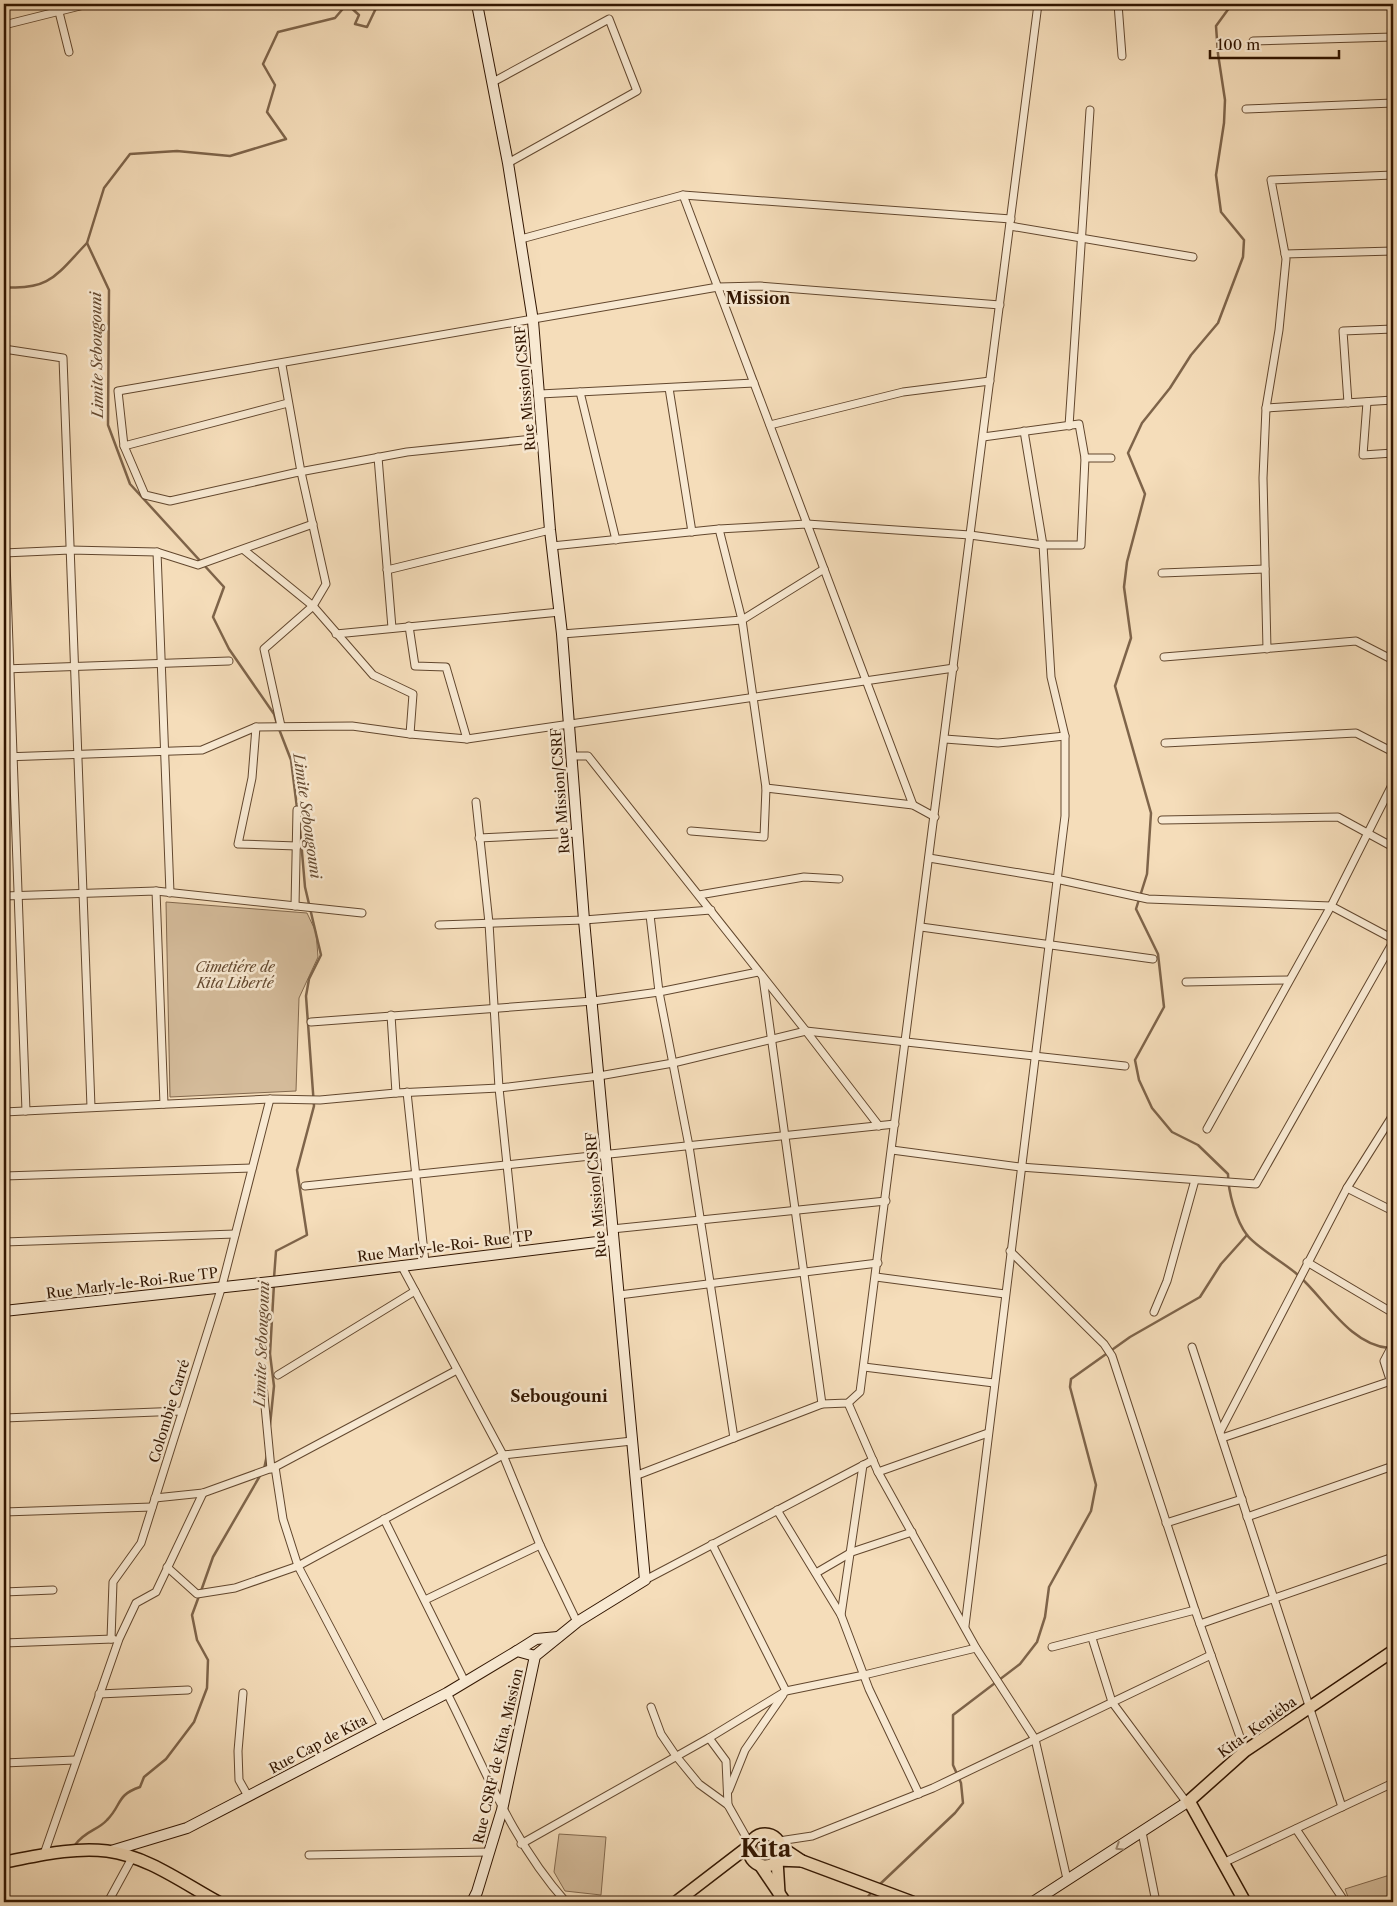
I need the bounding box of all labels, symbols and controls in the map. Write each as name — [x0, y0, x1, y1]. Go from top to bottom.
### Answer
scale bar — [1210, 28, 1338, 60]
text: 100 m — [1217, 35, 1260, 54]
district label: Mission — [726, 288, 790, 308]
water label: Limite Sebougouni — [86, 290, 107, 419]
street label: Rue Mission/CSRF — [511, 324, 539, 452]
street label: Rue Mission/CSRF — [547, 727, 573, 855]
water label: Limite Sebougouni — [289, 751, 326, 881]
park label: Cimetiére de Kita Liberté — [195, 958, 276, 992]
street label: Rue Mission/CSRF — [582, 1131, 610, 1259]
street label: Rue Marly-le-Roi- Rue TP — [356, 1226, 534, 1266]
street label: Rue Marly-le-Roi-Rue TP — [45, 1264, 219, 1302]
water label: Limite Sebougouni — [250, 1279, 273, 1408]
street label: Colombie Carré — [145, 1357, 193, 1465]
district label: Sebougouni — [510, 1386, 608, 1406]
street label: Rue CSRF de Kita, Mission — [469, 1666, 527, 1845]
street label: Kita- Keniéba — [1214, 1692, 1300, 1762]
street label: Rue Cap de Kita — [266, 1710, 371, 1777]
district label: Kita — [740, 1834, 793, 1863]
one-way arrow — [1115, 1841, 1124, 1850]

